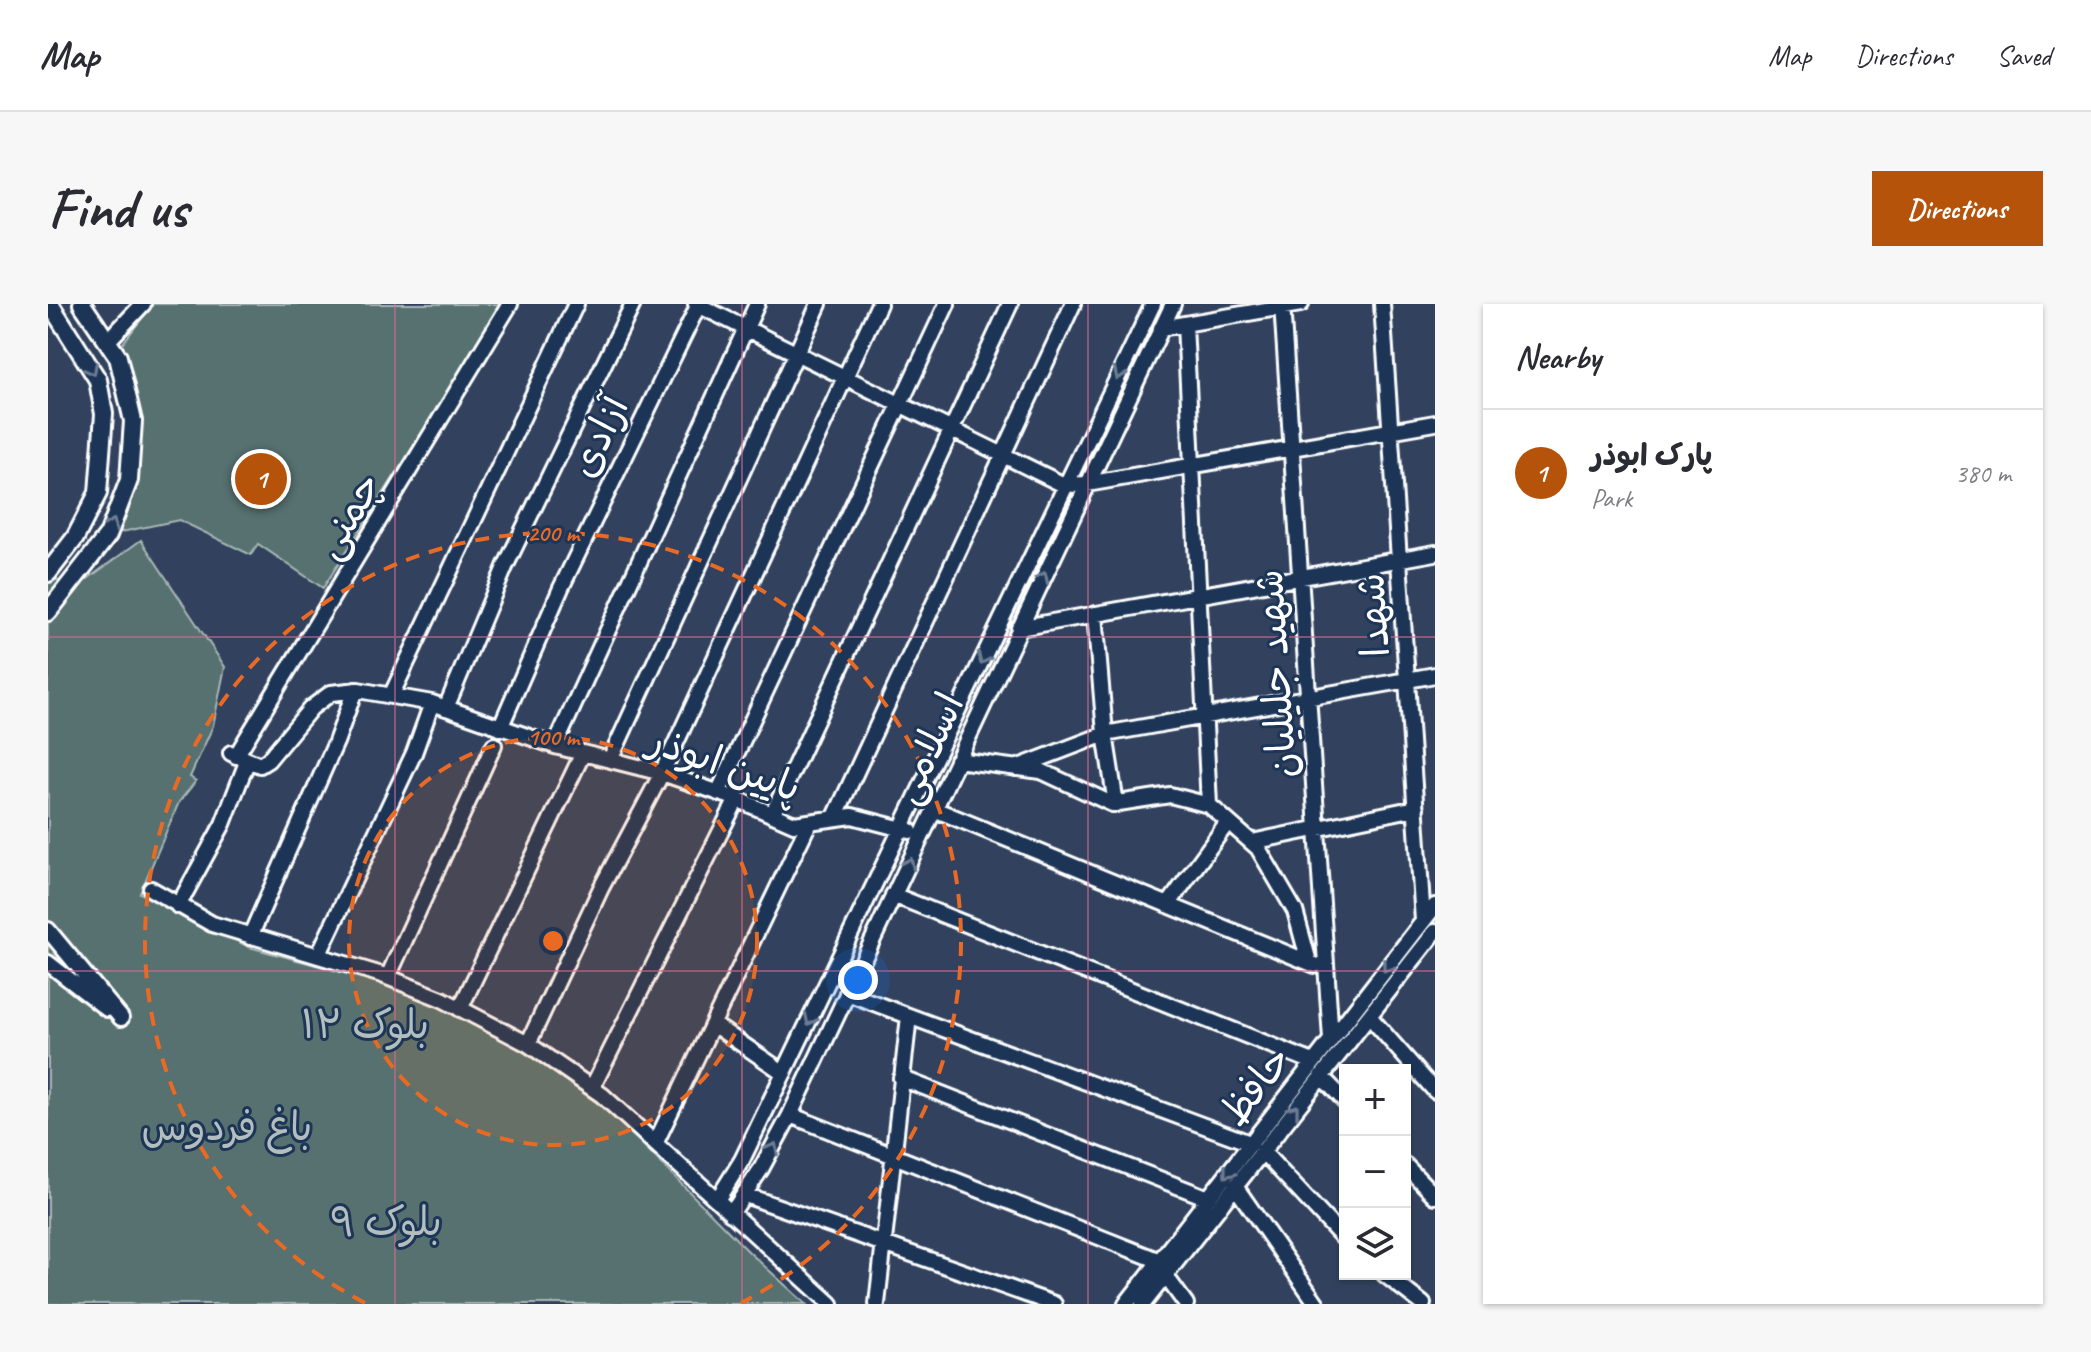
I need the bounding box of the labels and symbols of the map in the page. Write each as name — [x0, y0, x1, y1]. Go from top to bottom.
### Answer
one-way arrow — [82, 361, 98, 375]
one-way arrow — [1112, 366, 1128, 380]
street label: آزادی — [558, 386, 641, 485]
pin: 1 — [235, 449, 287, 509]
street label: چمنی — [303, 463, 393, 568]
one-way arrow — [102, 518, 119, 532]
text: 200 m — [527, 518, 581, 548]
street label: شهید جلیلیان — [1244, 568, 1308, 780]
one-way arrow — [1033, 570, 1049, 585]
street label: شهدا — [1345, 571, 1401, 659]
one-way arrow — [977, 651, 993, 666]
street label: اسلامی — [881, 685, 975, 812]
street label: پایین ابوذر — [639, 714, 807, 813]
text: 100 m — [527, 722, 581, 752]
one-way arrow — [899, 856, 915, 871]
centre of rings — [539, 927, 567, 955]
one-way arrow — [1382, 958, 1396, 973]
your location — [838, 960, 878, 1000]
park label: بلوک ۱۲ — [301, 1000, 429, 1051]
one-way arrow — [804, 1012, 820, 1027]
street label: حافظ — [1209, 1036, 1303, 1136]
park label: باغ فردوس — [142, 1102, 312, 1154]
one-way arrow — [1285, 1104, 1299, 1119]
one-way arrow — [763, 1142, 778, 1156]
one-way arrow — [1223, 1164, 1237, 1179]
park label: بلوک ۹ — [330, 1197, 442, 1248]

